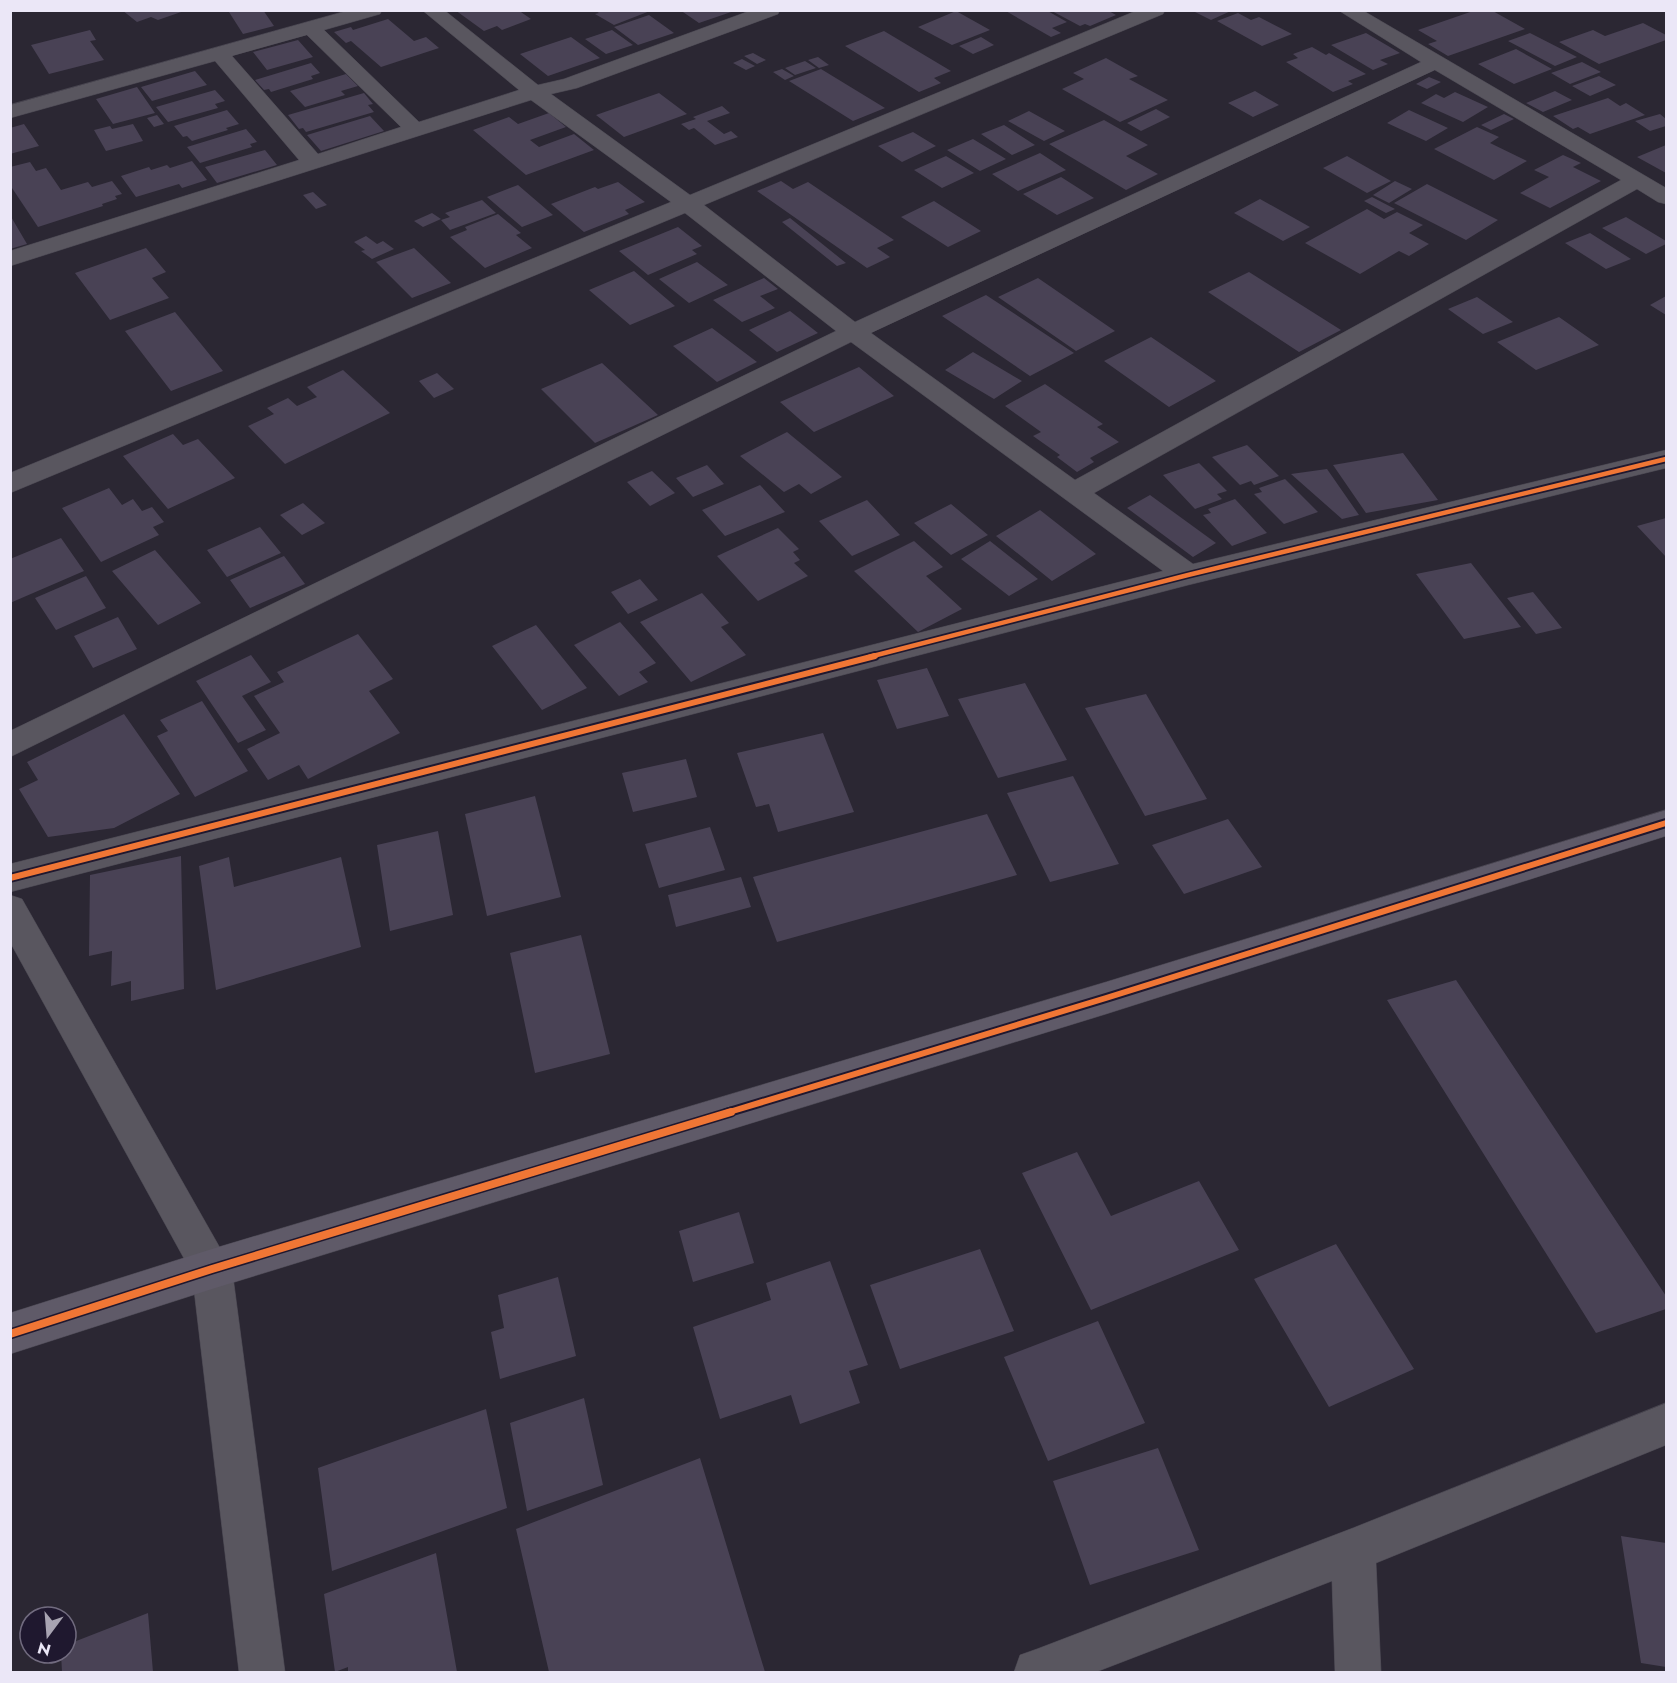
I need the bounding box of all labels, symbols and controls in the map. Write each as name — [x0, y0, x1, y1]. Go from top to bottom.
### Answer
north arrow — [18, 1605, 78, 1665]
text: N — [35, 1636, 53, 1662]

